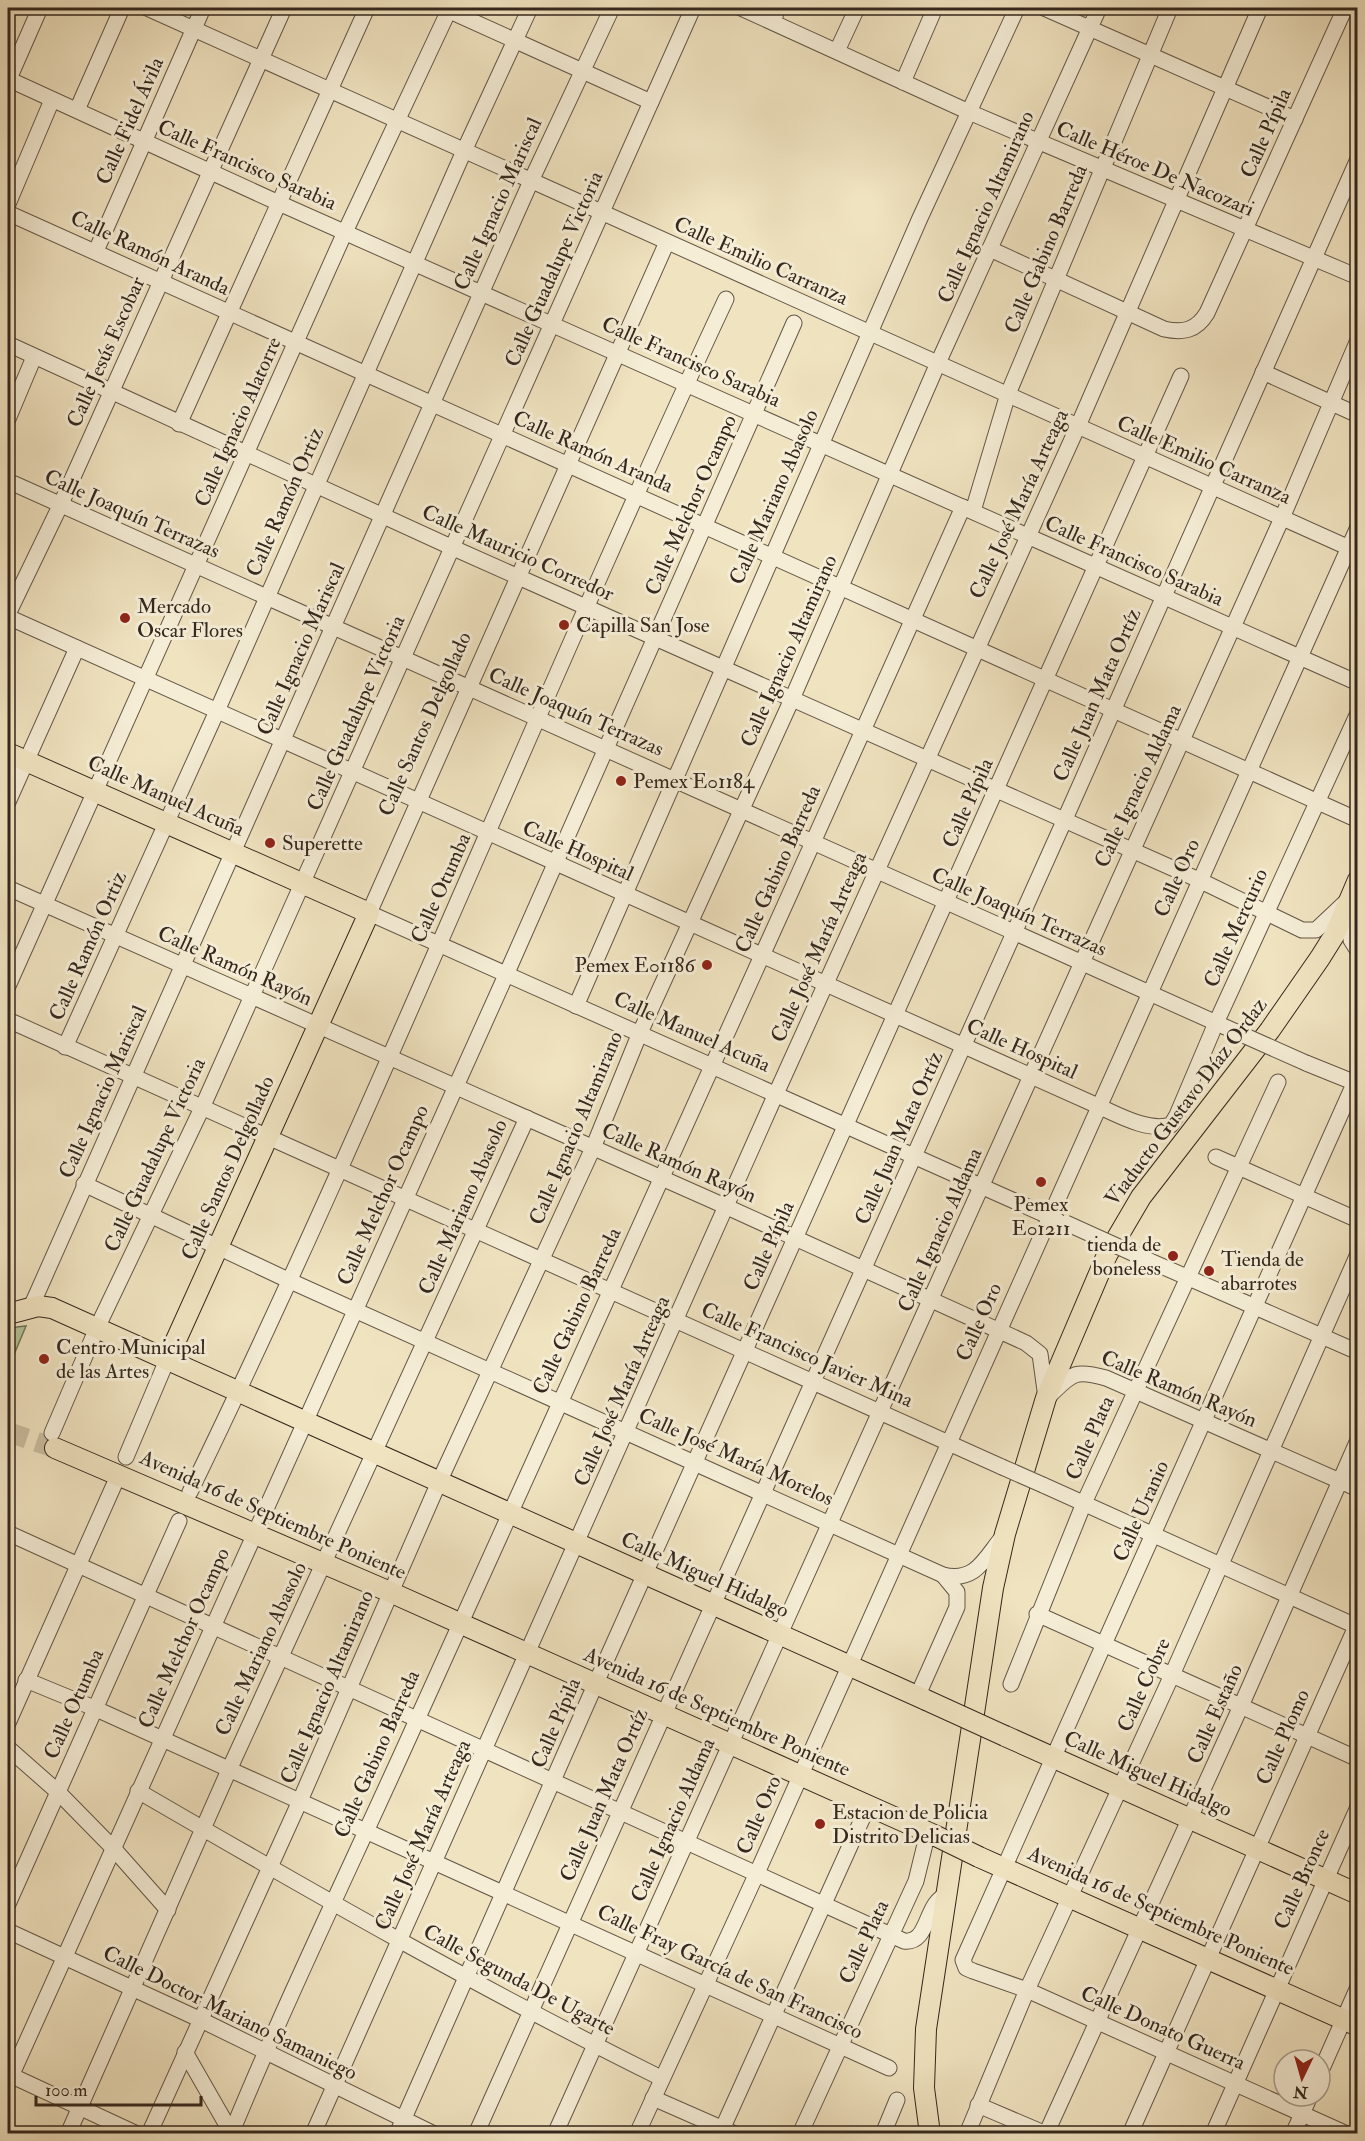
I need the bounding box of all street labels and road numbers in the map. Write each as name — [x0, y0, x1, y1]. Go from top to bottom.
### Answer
street label: Calle Fidel Ávila — [90, 53, 170, 189]
street label: Calle Pípila — [1234, 84, 1298, 182]
street label: Calle Ignacio Altamirano — [931, 107, 1041, 307]
street label: Calle Francisco Sarabia — [153, 113, 341, 217]
street label: Calle Ignacio Mariscal — [448, 113, 549, 295]
street label: Calle Héroe De Nacozari — [1052, 115, 1258, 223]
street label: Calle Gabino Barreda — [998, 160, 1094, 338]
street label: Calle Guadalupe Victoria — [499, 167, 609, 371]
street label: Calle Ramón Aranda — [66, 204, 234, 302]
street label: Calle Emilio Carranza — [670, 210, 853, 312]
street label: Calle Jesús Escobar — [61, 272, 151, 431]
street label: Calle Francisco Sarabia — [597, 310, 785, 414]
street label: Calle Ignacio Alatorre — [188, 333, 288, 511]
street label: Calle Ramón Aranda — [509, 405, 678, 500]
street label: Calle Mariano Abasolo — [723, 405, 825, 589]
street label: Calle José María Arteaga — [963, 405, 1075, 603]
street label: Calle Emilio Carranza — [1113, 409, 1296, 511]
street label: Calle Melchor Ocampo — [639, 411, 743, 599]
street label: Calle Ramón Ortiz — [240, 423, 330, 581]
street label: Calle Joaquín Terrazas — [40, 463, 224, 565]
street label: Calle Mauricio Corredor — [418, 498, 618, 608]
street label: Calle Francisco Sarabia — [1040, 509, 1228, 613]
street label: Calle Ignacio Altamirano — [734, 551, 844, 751]
street label: Calle Ignacio Mariscal — [251, 558, 352, 740]
street label: Calle Juan Mata Ortíz — [1047, 604, 1147, 786]
street label: Calle Guadalupe Victoria — [301, 611, 411, 815]
street label: Calle Santos Delgollado — [372, 628, 478, 820]
street label: Calle Joaquín Terrazas — [484, 661, 668, 763]
street label: Calle Ignacio Aldama — [1088, 700, 1188, 872]
street label: Calle Manuel Acuña — [83, 749, 249, 843]
street label: Calle Pípila — [936, 754, 1000, 852]
street label: Calle Gabino Barreda — [729, 781, 827, 957]
street label: Calle Hospital — [518, 814, 638, 888]
street label: Calle Otumba — [405, 828, 477, 947]
street label: Calle Oro — [1148, 835, 1206, 921]
street label: Calle José María Arteaga — [765, 847, 873, 1047]
street label: Calle Joaquín Terrazas — [927, 861, 1111, 963]
street label: Calle Mercurio — [1198, 864, 1274, 992]
street label: Calle Ramón Ortiz — [43, 867, 133, 1025]
street label: Calle Ramón Rayón — [153, 920, 317, 1012]
street label: Calle Manuel Acuña — [609, 985, 775, 1079]
street label: Viaducto Gustavo Díaz Ordaz — [1099, 992, 1273, 1212]
street label: Calle Ignacio Mariscal — [53, 1001, 154, 1183]
street label: Calle Hospital — [962, 1012, 1082, 1086]
street label: Calle Ignacio Altamirano — [523, 1027, 629, 1229]
street label: Calle Juan Mata Ortíz — [849, 1047, 949, 1229]
street label: Calle Guadalupe Victoria — [98, 1053, 212, 1257]
street label: Calle Santos Delgollado — [175, 1072, 281, 1264]
street label: Calle Melchor Ocampo — [331, 1101, 435, 1289]
street label: Calle Mariano Abasolo — [412, 1115, 514, 1299]
street label: Calle Ramón Rayón — [597, 1117, 761, 1209]
street label: Calle Ignacio Aldama — [892, 1143, 988, 1316]
street label: Calle Pípila — [737, 1197, 801, 1295]
street label: Calle Gabino Barreda — [527, 1223, 628, 1399]
street label: Calle Oro — [950, 1279, 1008, 1365]
street label: Calle José María Arteaga — [568, 1291, 676, 1491]
street label: Calle Francisco Javier Mina — [697, 1296, 917, 1414]
street label: Calle Ramón Rayón — [1097, 1344, 1261, 1434]
street label: Calle Plata — [1059, 1391, 1121, 1484]
street label: Calle José María Morelos — [634, 1402, 838, 1512]
street label: Avenida 16 de Septiembre Poniente — [135, 1444, 411, 1586]
street label: Calle Uranio — [1107, 1456, 1175, 1566]
street label: Calle Miguel Hidalgo — [617, 1526, 793, 1624]
street label: Calle Melchor Ocampo — [132, 1544, 236, 1732]
street label: Calle Mariano Abasolo — [209, 1558, 313, 1740]
street label: Calle Ignacio Altamirano — [274, 1586, 380, 1788]
street label: Calle Cobre — [1111, 1634, 1177, 1736]
street label: Avenida 16 de Septiembre Poniente — [579, 1641, 855, 1783]
street label: Calle Otumba — [38, 1644, 110, 1763]
street label: Calle Estaño — [1181, 1660, 1249, 1768]
street label: Calle Gabino Barreda — [328, 1666, 426, 1842]
street label: Calle Pípila — [525, 1673, 587, 1772]
street label: Calle Plomo — [1250, 1685, 1316, 1789]
street label: Calle Juan Mata Ortíz — [554, 1704, 654, 1886]
street label: Calle Miguel Hidalgo — [1060, 1725, 1236, 1823]
street label: Calle Ignacio Aldama — [625, 1733, 721, 1906]
street label: Calle José María Arteaga — [369, 1735, 477, 1935]
street label: Calle Oro — [730, 1772, 788, 1858]
street label: Calle Bronce — [1268, 1824, 1336, 1934]
street label: Avenida 16 de Septiembre Poniente — [1023, 1840, 1299, 1982]
street label: Calle Plata — [833, 1895, 895, 1988]
street label: Calle Fray García de San Francisco — [593, 1898, 867, 2046]
street label: Calle Segunda De Ugarte — [418, 1918, 620, 2042]
street label: Calle Doctor Mariano Samaniego — [98, 1940, 362, 2086]
street label: Calle Donato Guerra — [1077, 1980, 1250, 2077]

